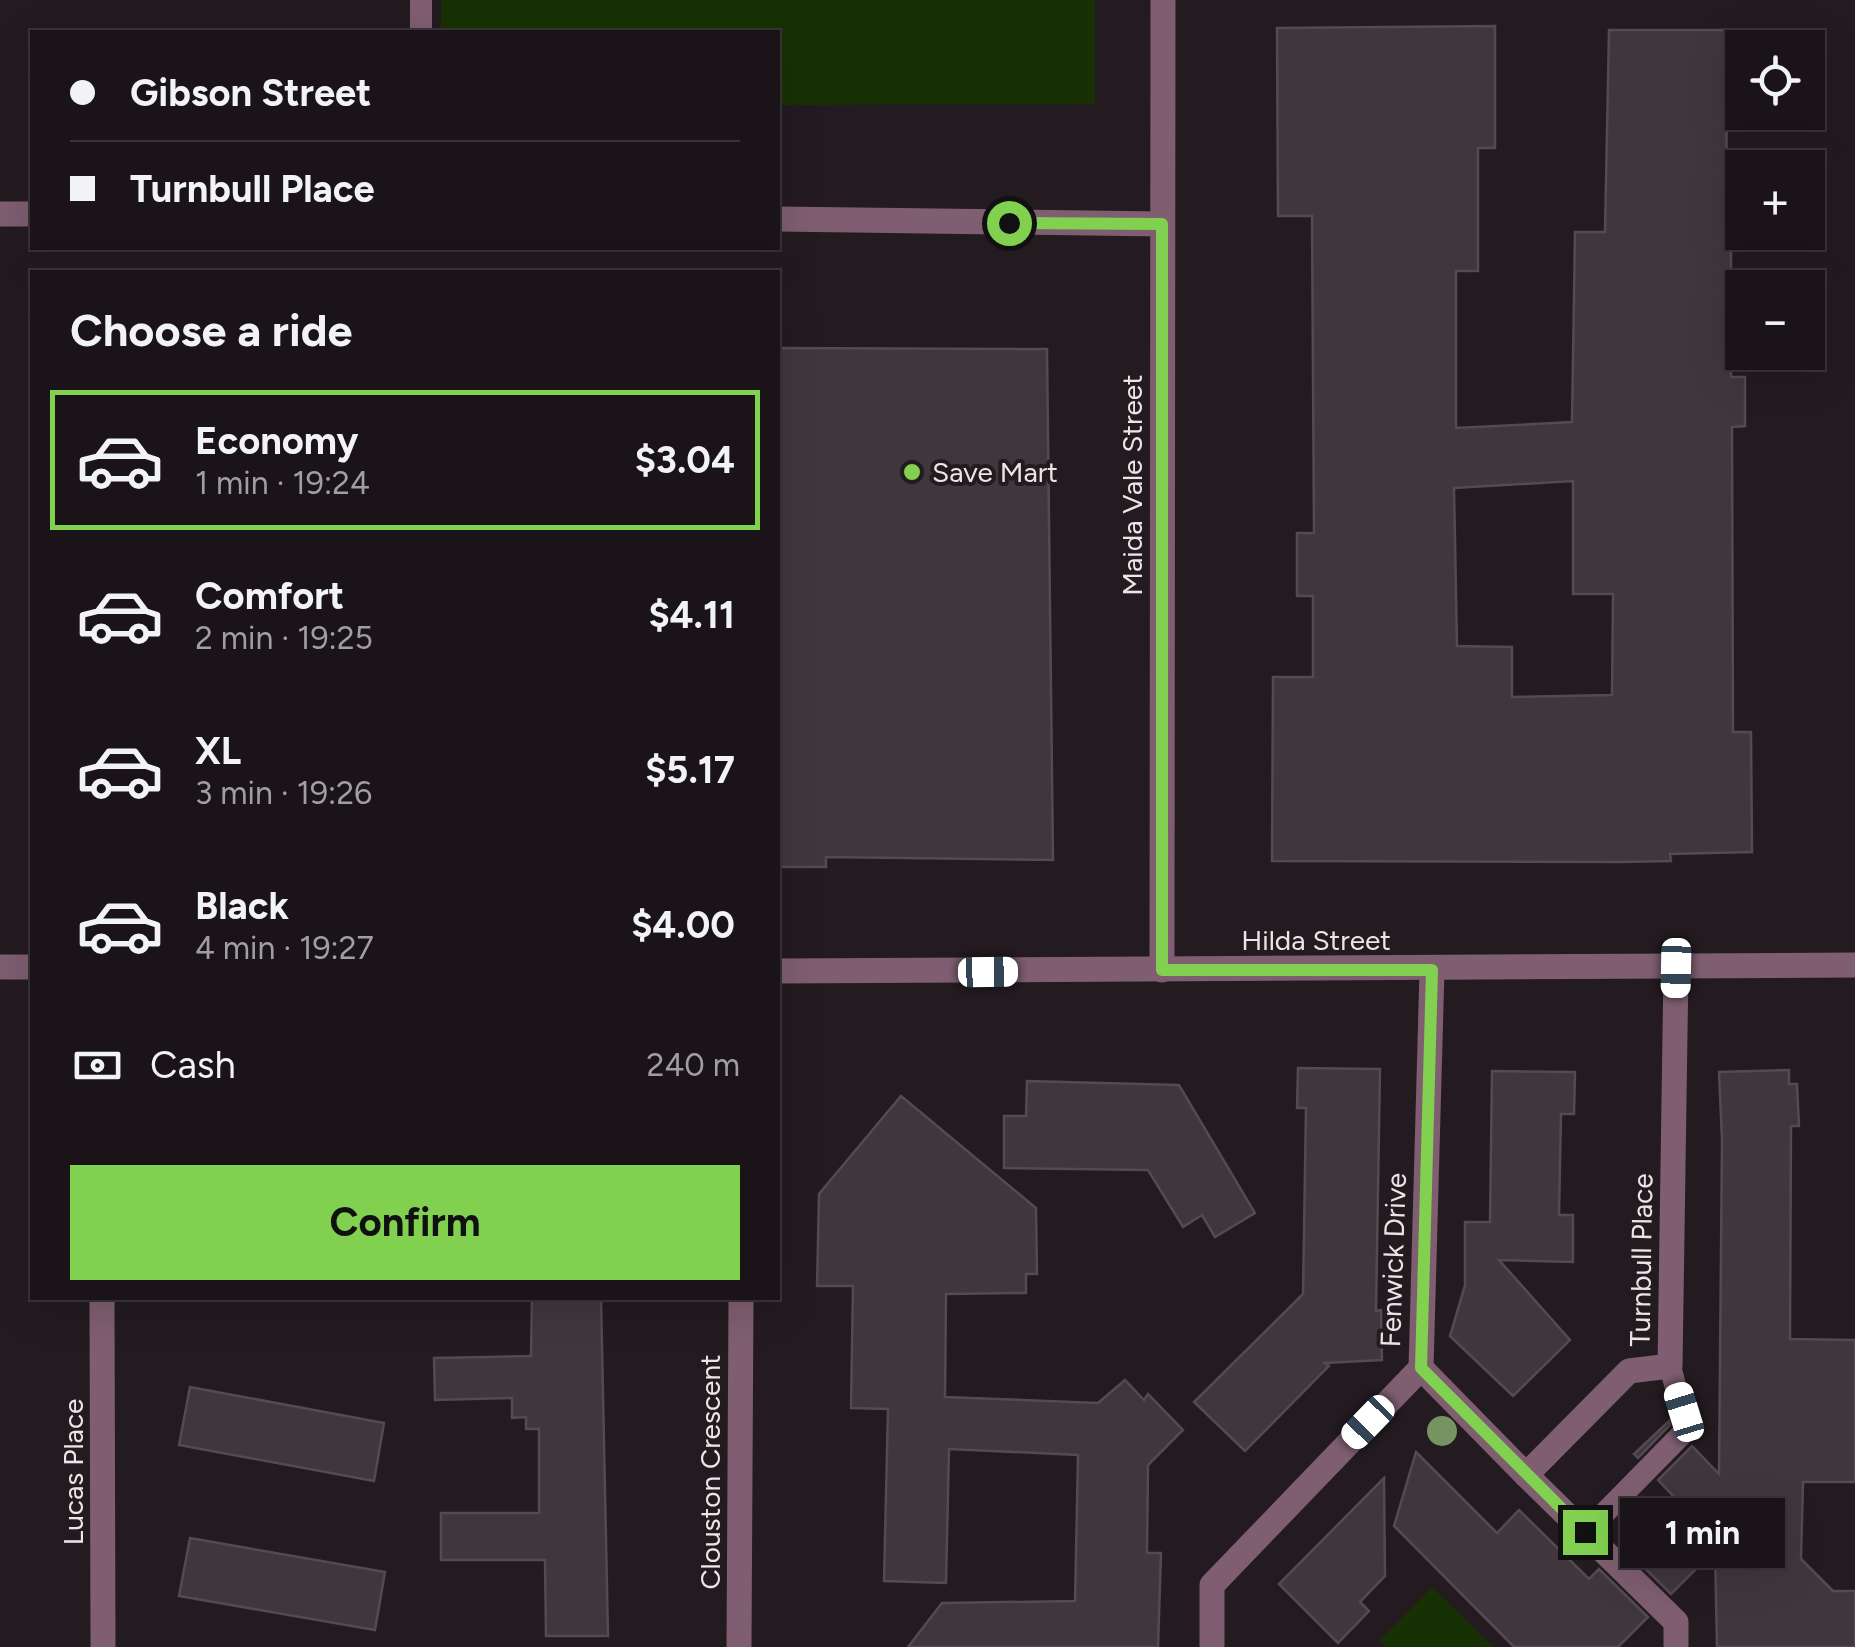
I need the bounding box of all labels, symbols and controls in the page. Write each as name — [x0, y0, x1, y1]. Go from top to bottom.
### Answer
map controls — [1725, 30, 1825, 370]
button: locate — [1725, 30, 1825, 130]
text: Gibson Street — [130, 70, 371, 116]
button: + — [1725, 150, 1825, 250]
text: Turnbull Place — [130, 166, 375, 212]
route start — [987, 201, 1032, 246]
button: − — [1725, 270, 1825, 370]
text: Choose a ride — [70, 303, 352, 357]
street label: Maida Vale Street — [1115, 374, 1149, 596]
icon: car — [75, 415, 165, 505]
text: Economy — [195, 418, 358, 464]
text: $3.04 — [635, 437, 735, 483]
place label: Save Mart — [932, 455, 1058, 489]
marker: Save Mart — [901, 461, 923, 483]
text: 1 min · 19:24 — [195, 464, 370, 502]
icon: car — [75, 570, 165, 660]
text: Comfort — [195, 573, 344, 619]
text: $4.11 — [648, 592, 735, 638]
text: 2 min · 19:25 — [195, 619, 373, 657]
icon: car — [75, 725, 165, 815]
text: XL — [195, 728, 241, 774]
text: $5.17 — [645, 747, 735, 793]
text: 3 min · 19:26 — [195, 774, 372, 812]
icon: car — [75, 880, 165, 970]
text: Black — [195, 883, 289, 929]
text: $4.00 — [631, 902, 735, 948]
street label: Hilda Street — [1241, 923, 1391, 957]
text: 4 min · 19:27 — [195, 929, 374, 967]
car — [1660, 938, 1692, 998]
car — [958, 956, 1018, 988]
icon: cash — [70, 1038, 125, 1093]
text: Cash — [150, 1042, 236, 1088]
text: 240 m — [647, 1046, 740, 1084]
button: Confirm — [70, 1165, 740, 1280]
street label: Fenwick Drive — [1373, 1172, 1413, 1348]
street label: Turnbull Place — [1622, 1173, 1660, 1347]
street label: Clouston Crescent — [693, 1354, 727, 1590]
car — [1661, 1379, 1707, 1445]
car — [1336, 1390, 1400, 1454]
street label: Lucas Place — [56, 1399, 90, 1545]
callout: 1 min — [1620, 1497, 1785, 1567]
route end — [1563, 1510, 1608, 1555]
text: 1 min — [1665, 1514, 1740, 1552]

